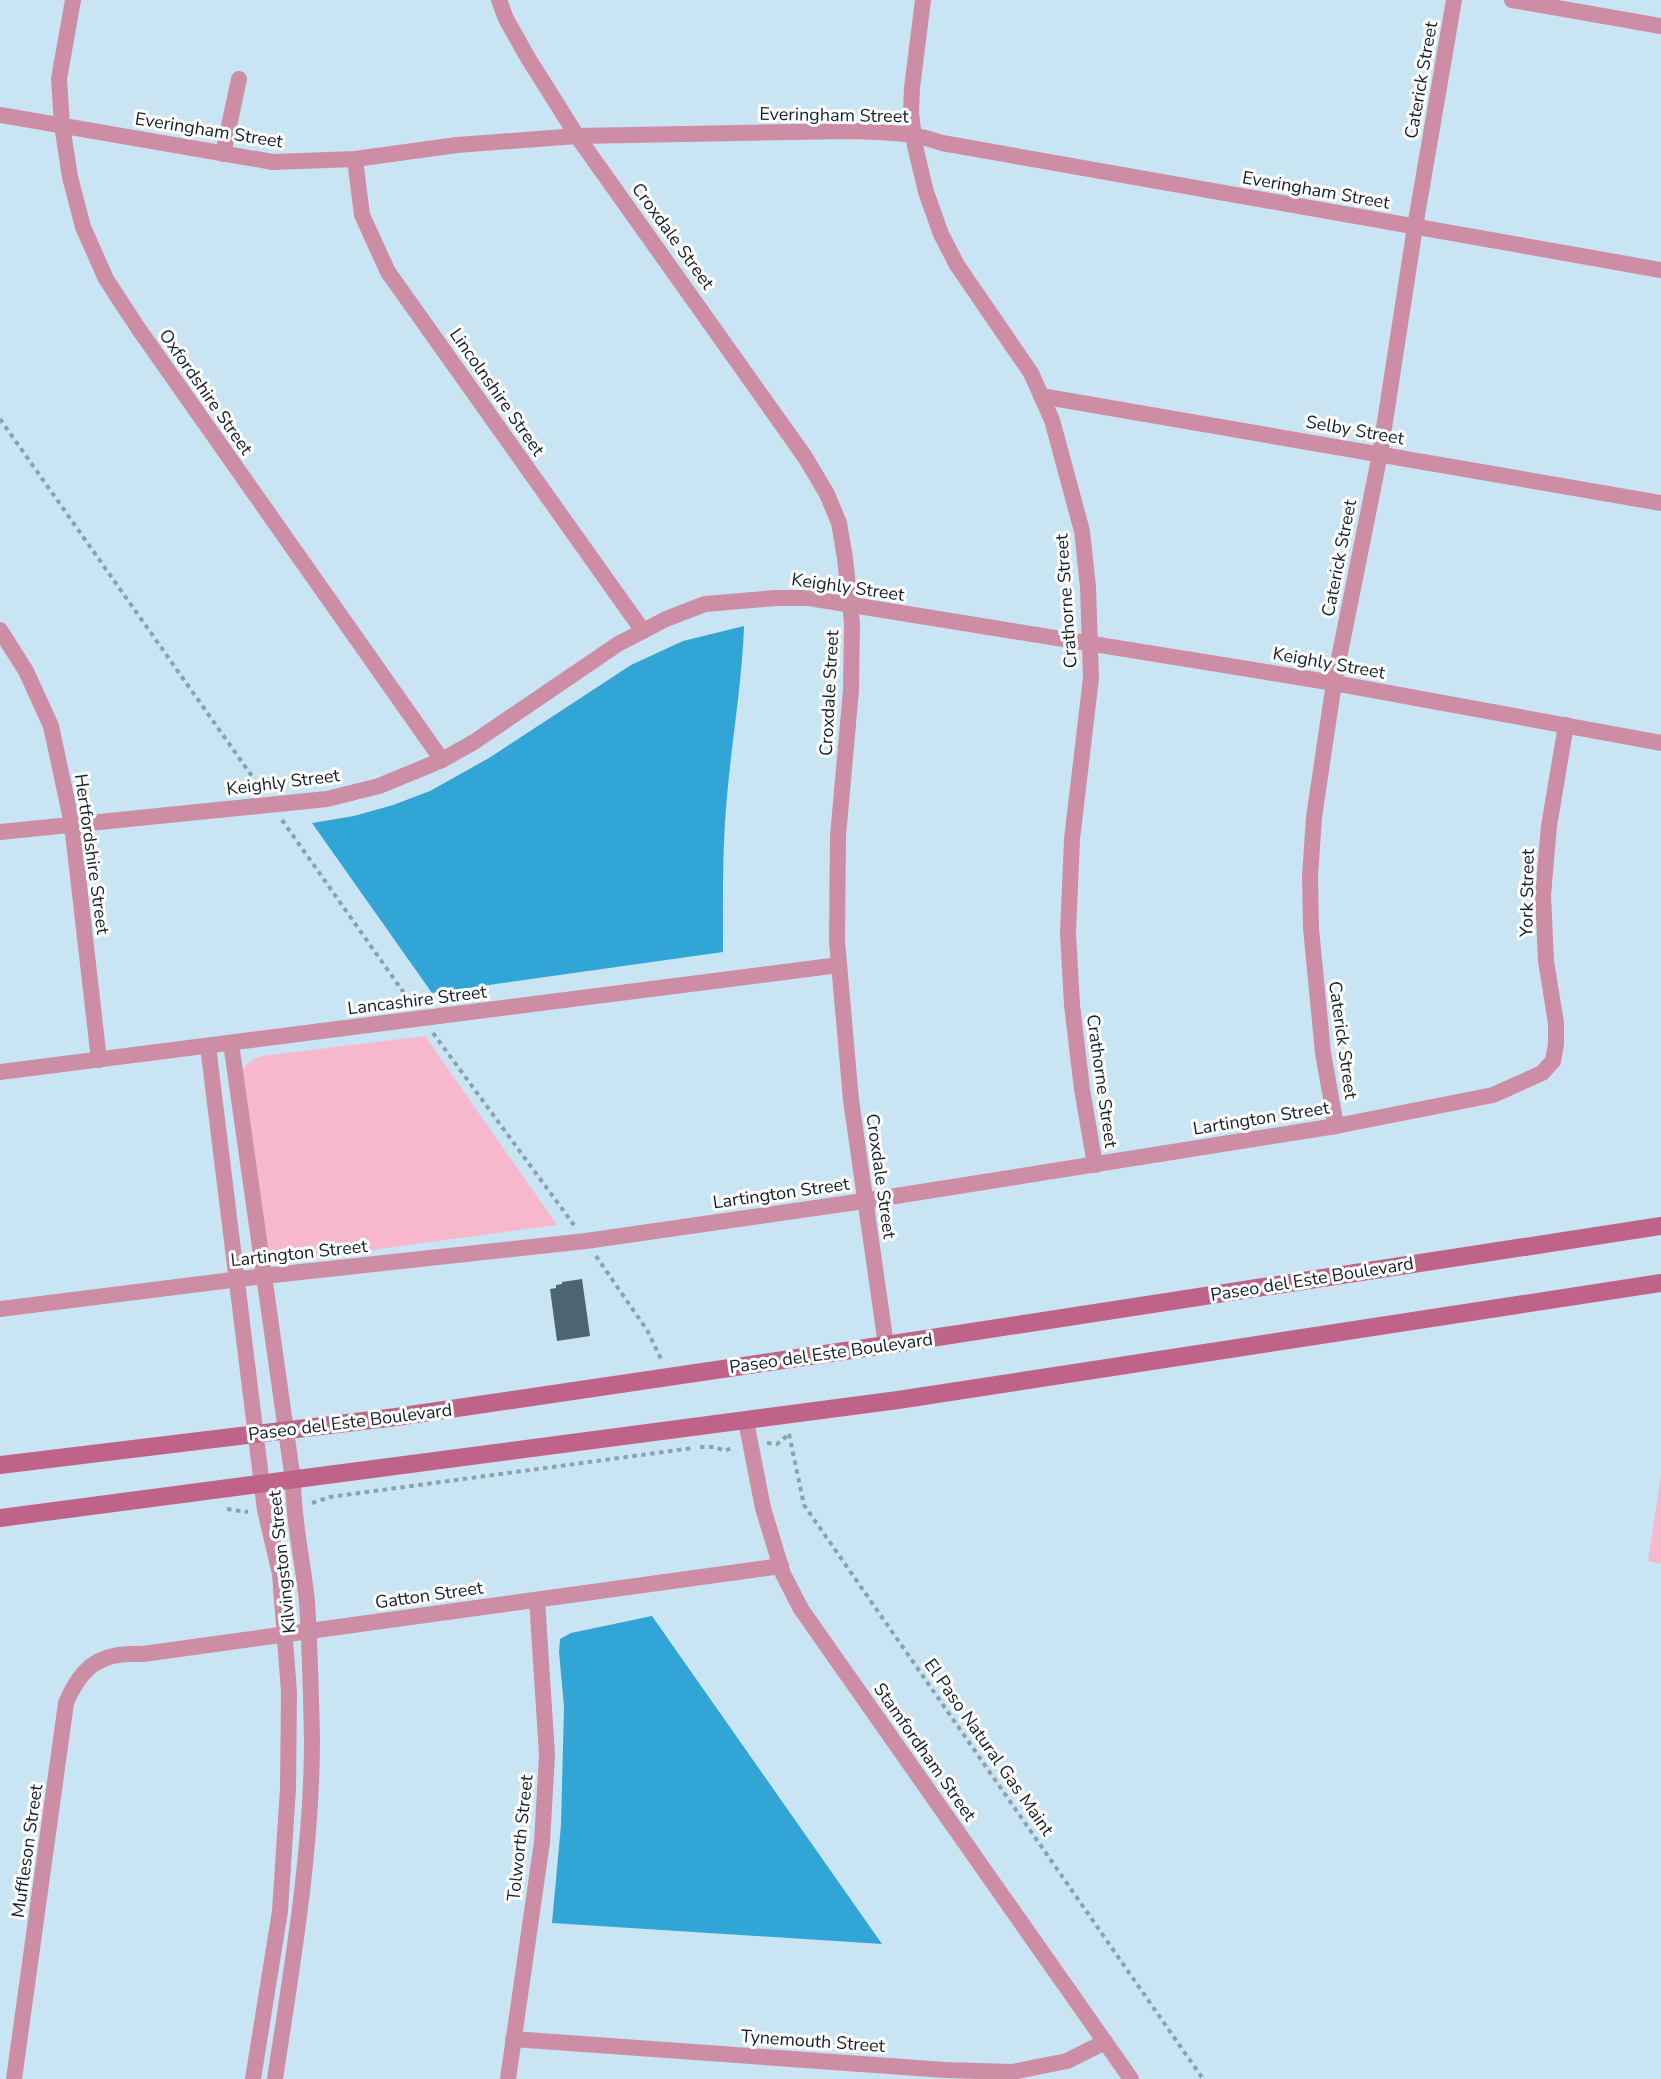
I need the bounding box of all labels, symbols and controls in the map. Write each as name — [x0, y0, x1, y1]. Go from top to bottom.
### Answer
street label: Caterick Street — [1399, 19, 1443, 141]
street label: Everingham Street — [759, 102, 910, 128]
street label: Everingham Street — [133, 106, 285, 154]
street label: Everingham Street — [1240, 165, 1392, 215]
street label: Croxdale Street — [626, 178, 720, 295]
street label: Lincolnshire Street — [444, 323, 550, 461]
street label: Oxfordshire Street — [154, 324, 259, 460]
street label: Selby Street — [1304, 410, 1407, 451]
street label: Caterick Street — [1316, 497, 1362, 619]
street label: Crathorne Street — [1049, 532, 1083, 669]
street label: Keighly Street — [790, 567, 907, 607]
street label: Croxdale Street — [814, 629, 844, 757]
street label: Keighly Street — [1271, 641, 1388, 685]
street label: Keighly Street — [225, 763, 342, 801]
street label: Hertfordshire Street — [69, 772, 115, 936]
street label: York Street — [1514, 848, 1540, 938]
street label: Lancashire Street — [346, 979, 489, 1020]
street label: Caterick Street — [1323, 979, 1363, 1101]
street label: Crathorne Street — [1081, 1013, 1123, 1150]
street label: Lartington Street — [1191, 1095, 1332, 1141]
street label: Croxdale Street — [860, 1112, 902, 1241]
street label: Lartington Street — [711, 1171, 852, 1214]
street label: Lartington Street — [229, 1234, 369, 1272]
street label: Paseo del Este Boulevard — [1209, 1251, 1415, 1307]
street label: Paseo del Este Boulevard — [728, 1327, 934, 1379]
street label: Paseo del Este Boulevard — [247, 1398, 453, 1446]
street label: Kilvingston Street — [262, 1489, 301, 1635]
street label: Gatton Street — [373, 1575, 485, 1614]
street label: El Paso Natural Gas Maint — [919, 1654, 1060, 1841]
street label: Stamfordham Street — [868, 1678, 982, 1827]
street label: Tolworth Street — [501, 1773, 539, 1902]
street label: Muffleson Street — [6, 1782, 48, 1919]
street label: Tynemouth Street — [740, 2024, 887, 2058]

